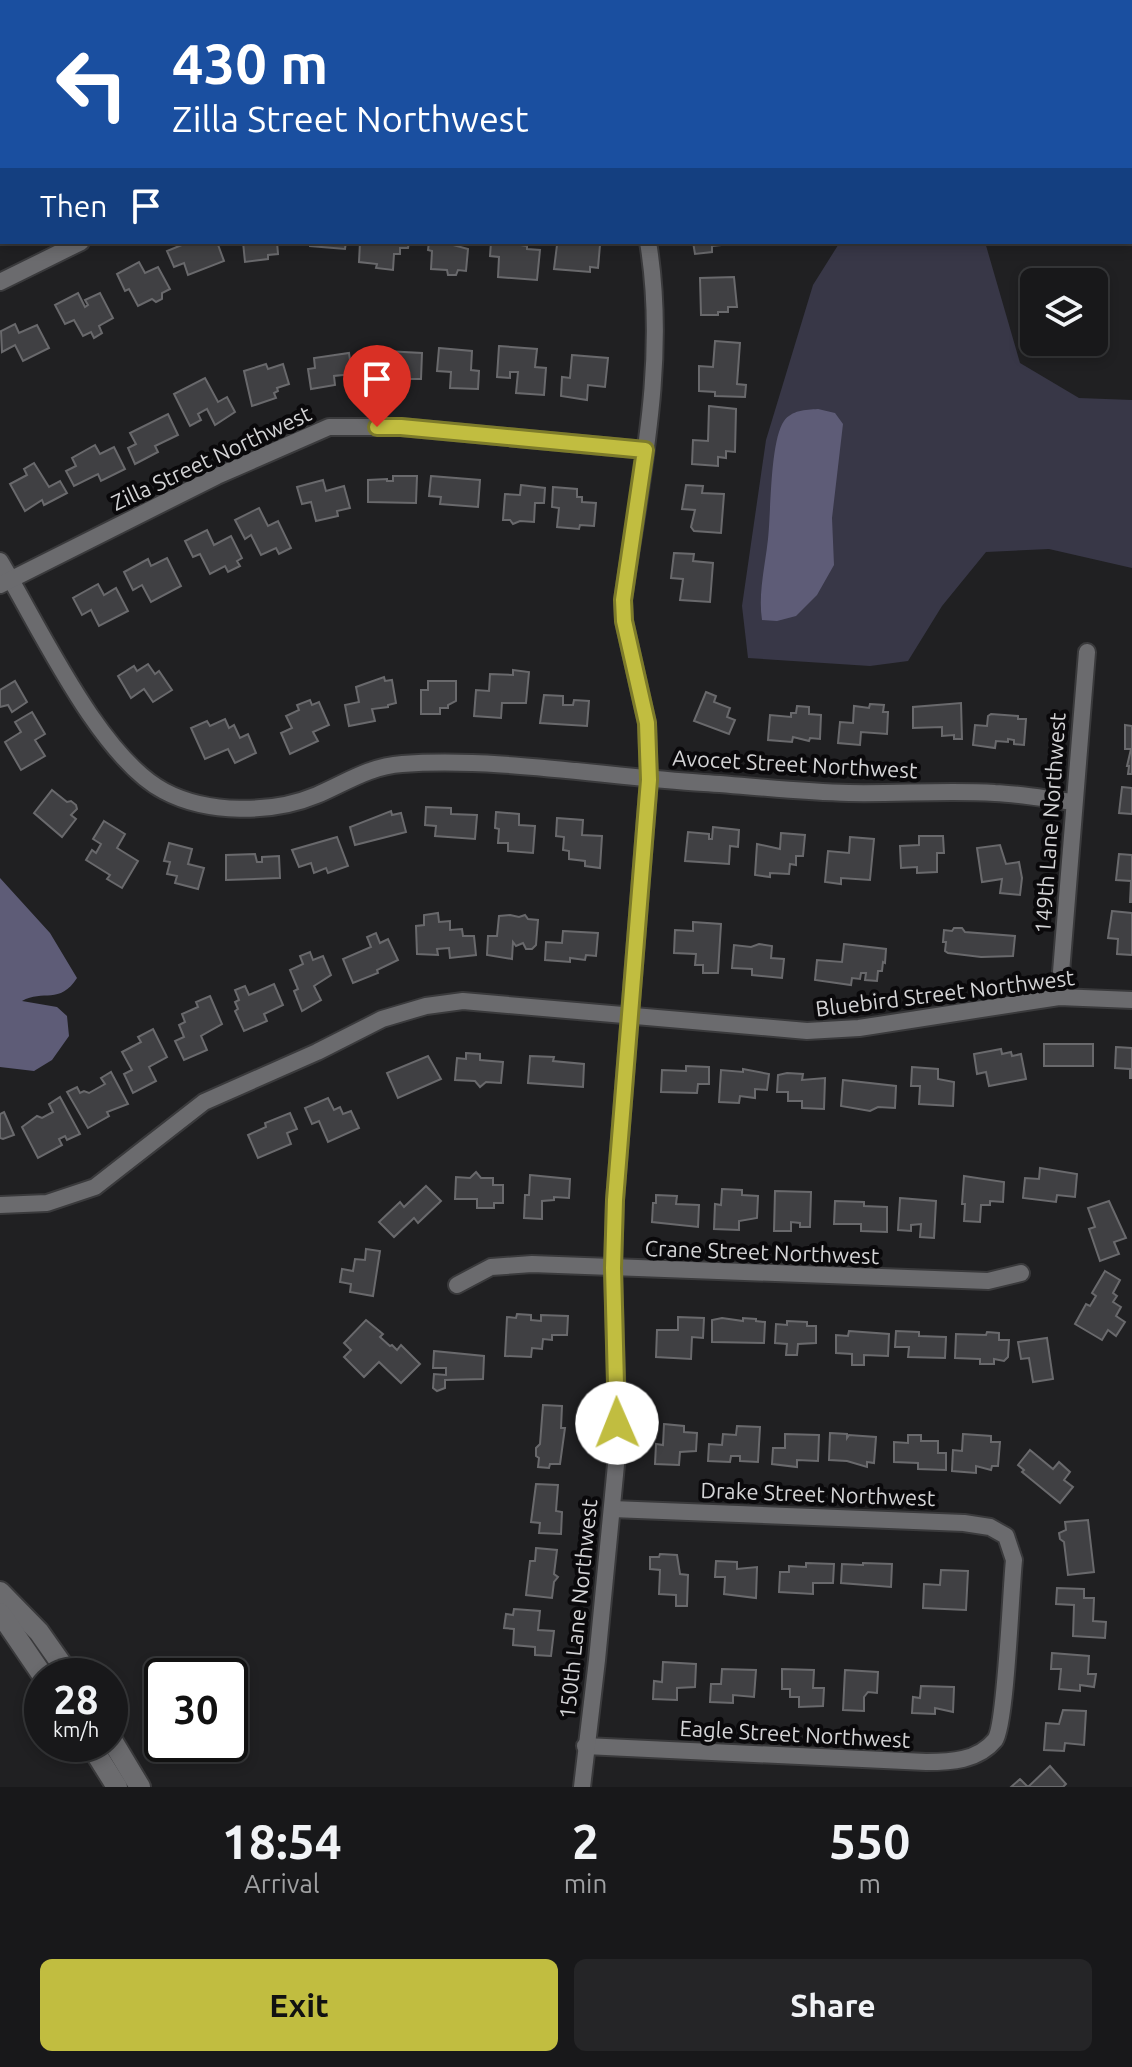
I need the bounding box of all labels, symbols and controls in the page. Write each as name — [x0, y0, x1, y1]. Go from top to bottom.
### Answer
icon: left — [40, 32, 144, 136]
text: 430 m — [172, 32, 328, 95]
text: Zilla Street Northwest — [172, 98, 529, 139]
icon: arrive — [124, 184, 168, 228]
text: Then — [40, 189, 108, 223]
map controls — [1020, 268, 1108, 356]
button: layers — [1020, 268, 1108, 356]
pin — [343, 345, 411, 427]
icon: arrive — [355, 357, 399, 401]
street label: Zilla Street Northwest — [107, 400, 315, 515]
street label: 149th Lane Northwest — [1029, 711, 1070, 934]
street label: Avocet Street Northwest — [672, 745, 919, 782]
street label: Bluebird Street Northwest — [814, 964, 1076, 1021]
street label: Crane Street Northwest — [644, 1235, 880, 1268]
position arrow — [575, 1381, 659, 1465]
street label: Drake Street Northwest — [700, 1477, 936, 1510]
street label: 150th Lane Northwest — [554, 1497, 602, 1720]
speed limit sign: 30 — [144, 1658, 248, 1762]
text: 28 — [53, 1677, 99, 1722]
street label: Eagle Street Northwest — [679, 1715, 911, 1752]
text: km/h — [53, 1718, 99, 1741]
text: 18:54 — [222, 1814, 342, 1868]
text: 2 — [572, 1814, 599, 1868]
text: 550 — [829, 1814, 910, 1868]
text: Arrival — [244, 1869, 320, 1898]
text: min — [564, 1869, 607, 1898]
text: m — [858, 1869, 881, 1898]
button: Exit — [40, 1959, 558, 2051]
button: Share — [574, 1959, 1092, 2051]

